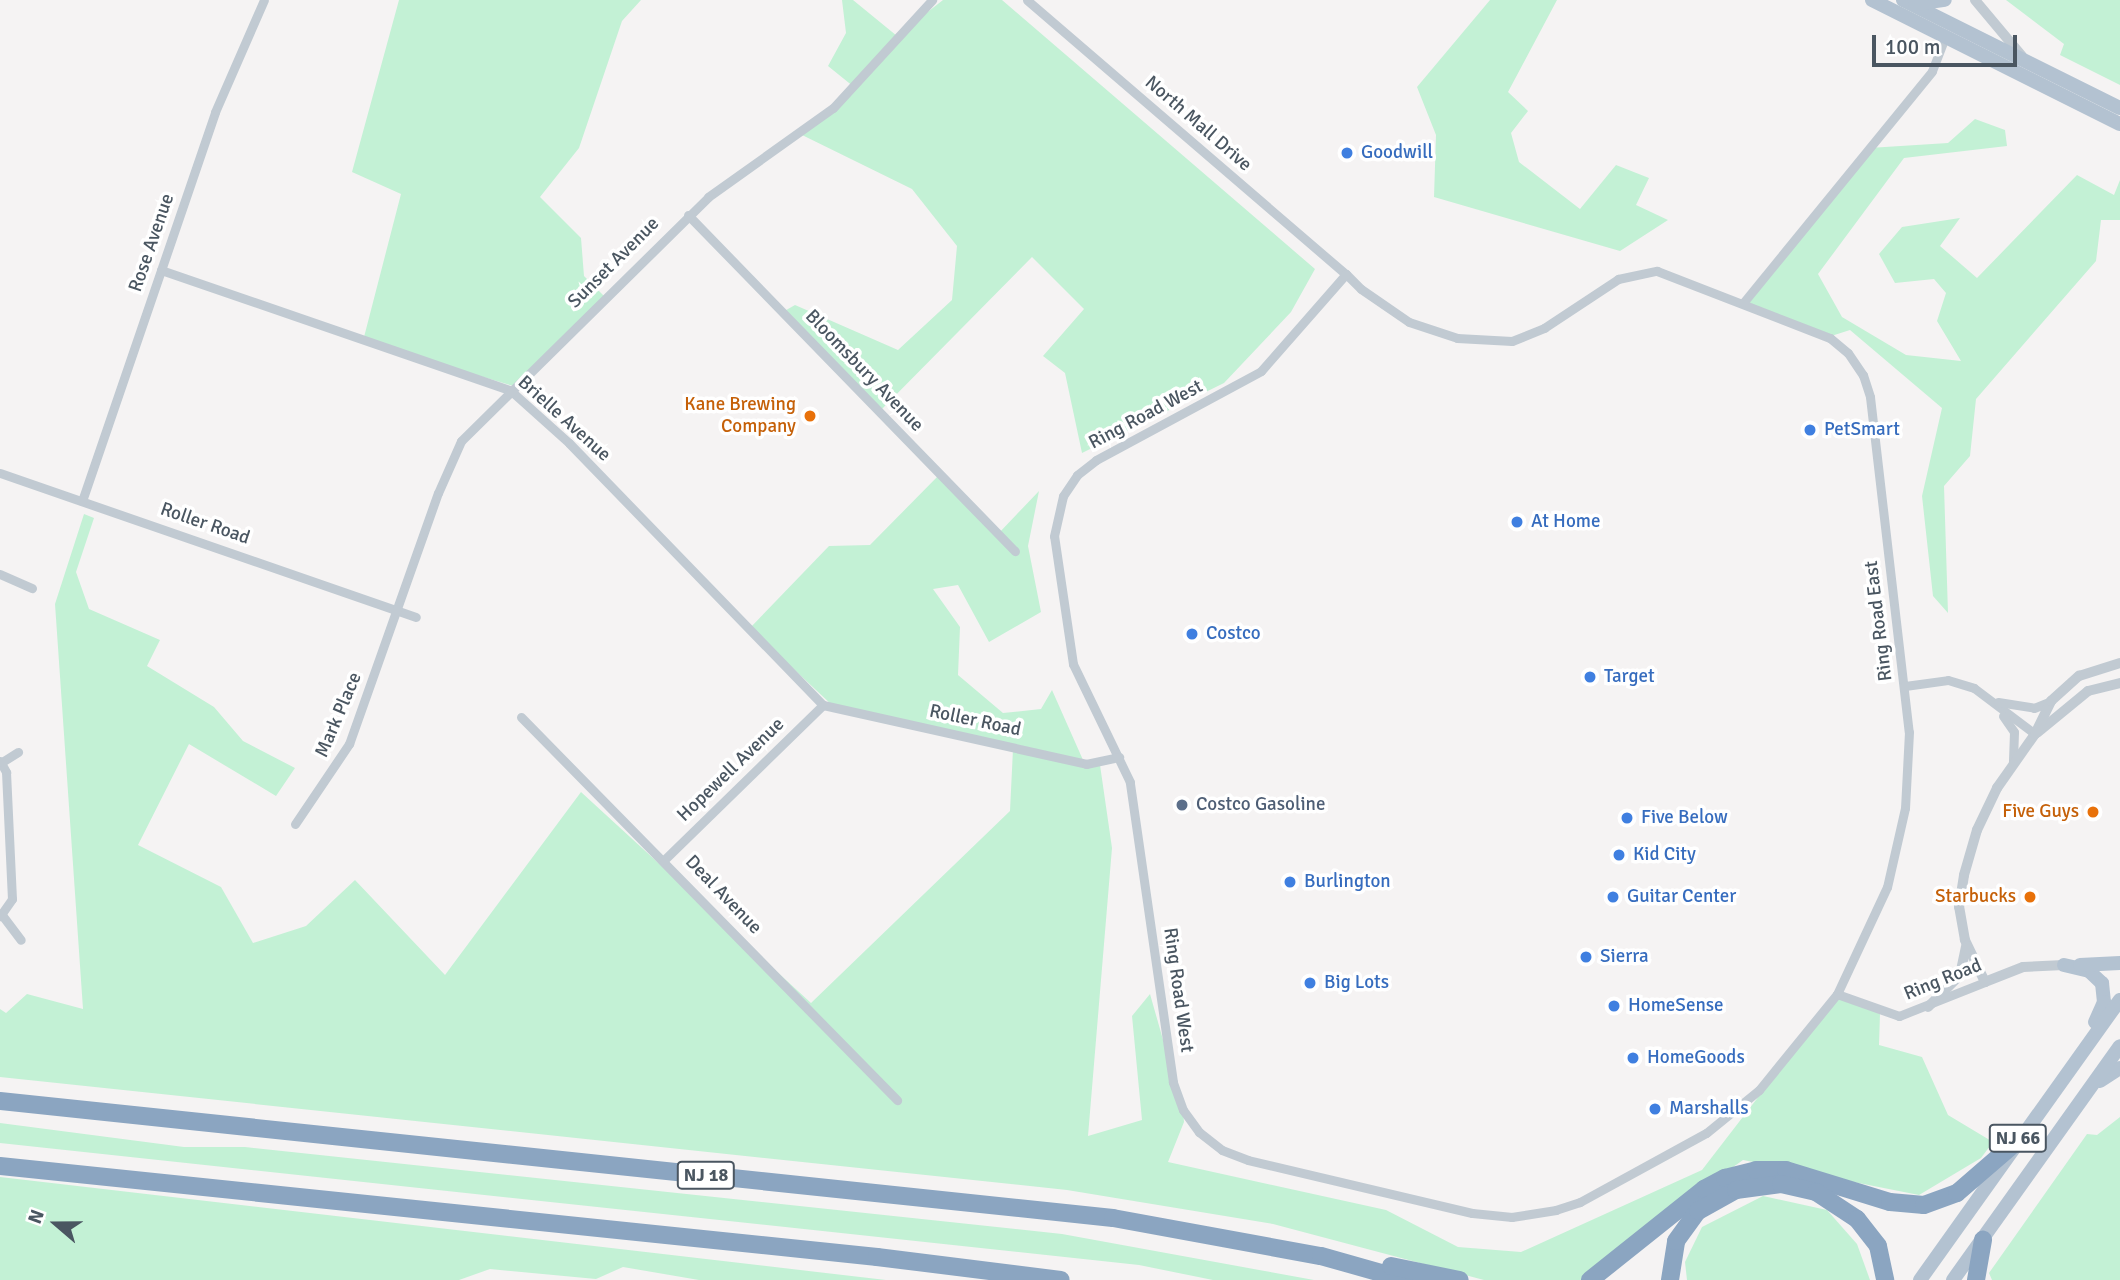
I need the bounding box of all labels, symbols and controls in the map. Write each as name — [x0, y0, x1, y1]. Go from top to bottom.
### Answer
scale bar — [1875, 21, 2020, 65]
text: 100 m — [1885, 34, 1940, 60]
street label: North Mall Drive — [1140, 71, 1256, 177]
place label: Goodwill — [1361, 142, 1433, 164]
marker: Goodwill — [1339, 145, 1355, 161]
street label: Rose Avenue — [125, 191, 179, 295]
street label: Sunset Avenue — [564, 213, 664, 313]
street label: Bloomsbury Avenue — [800, 305, 928, 437]
street label: Brielle Avenue — [513, 371, 615, 467]
street label: Ring Road West — [1085, 375, 1207, 455]
place label: Kane Brewing Company — [684, 394, 796, 438]
marker: Kane Brewing Company — [802, 408, 818, 424]
place label: PetSmart — [1824, 419, 1900, 441]
marker: PetSmart — [1802, 422, 1818, 438]
street label: Roller Road — [157, 498, 253, 550]
place label: At Home — [1531, 511, 1600, 533]
marker: At Home — [1509, 514, 1525, 530]
street label: Ring Road East — [1860, 559, 1898, 683]
place label: Costco — [1206, 623, 1261, 645]
marker: Costco — [1184, 626, 1200, 642]
place label: Target — [1604, 666, 1655, 688]
street label: Mark Place — [311, 669, 367, 761]
marker: Target — [1582, 669, 1598, 685]
street label: Roller Road — [927, 700, 1023, 742]
street label: Hopewell Avenue — [673, 713, 789, 827]
place label: Costco Gasoline — [1196, 794, 1325, 816]
marker: Costco Gasoline — [1174, 797, 1190, 813]
place label: Five Guys — [2002, 801, 2079, 823]
marker: Five Guys — [2085, 804, 2101, 820]
place label: Five Below — [1641, 807, 1728, 829]
marker: Five Below — [1619, 810, 1635, 826]
place label: Kid City — [1633, 844, 1696, 866]
marker: Kid City — [1611, 847, 1627, 863]
street label: Deal Avenue — [680, 851, 766, 939]
place label: Burlington — [1304, 871, 1391, 893]
marker: Burlington — [1282, 874, 1298, 890]
place label: Guitar Center — [1627, 886, 1736, 908]
place label: Starbucks — [1935, 886, 2016, 908]
marker: Guitar Center — [1605, 889, 1621, 905]
marker: Starbucks — [2022, 889, 2038, 905]
street label: Ring Road West — [1158, 926, 1198, 1054]
place label: Sierra — [1600, 946, 1649, 968]
marker: Sierra — [1578, 949, 1594, 965]
street label: Ring Road — [1901, 954, 1985, 1006]
place label: Big Lots — [1324, 972, 1389, 994]
marker: Big Lots — [1302, 975, 1318, 991]
place label: HomeSense — [1628, 995, 1724, 1017]
marker: HomeSense — [1606, 998, 1622, 1014]
place label: HomeGoods — [1647, 1047, 1745, 1069]
marker: HomeGoods — [1625, 1050, 1641, 1066]
place label: Marshalls — [1669, 1098, 1749, 1120]
marker: Marshalls — [1647, 1101, 1663, 1117]
road number: NJ 66 — [1988, 1124, 2048, 1153]
road number: NJ 18 — [676, 1160, 736, 1190]
north arrow — [21, 1189, 91, 1259]
text: N — [23, 1207, 50, 1227]

